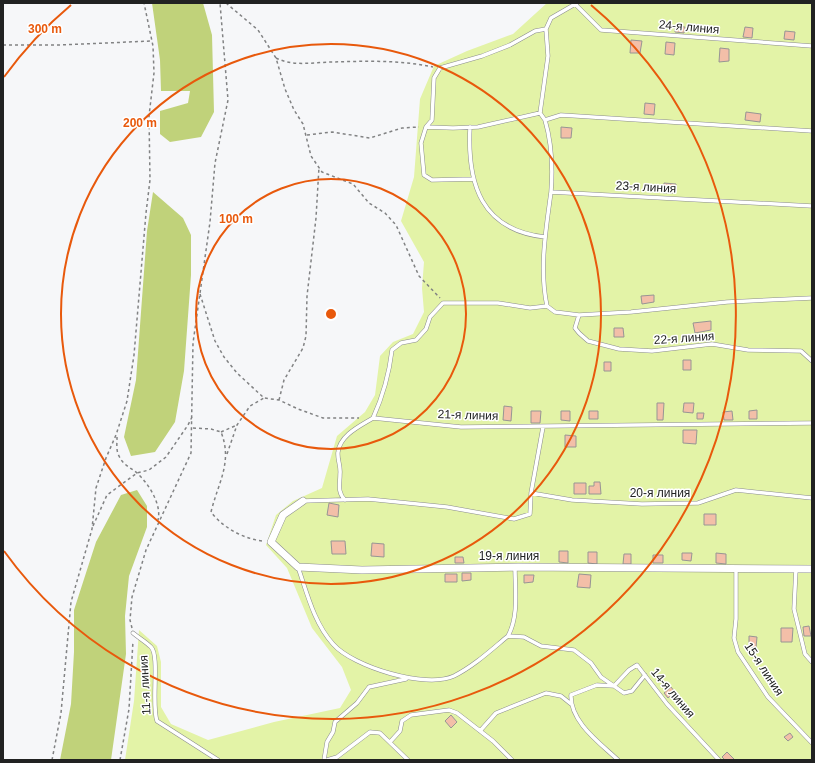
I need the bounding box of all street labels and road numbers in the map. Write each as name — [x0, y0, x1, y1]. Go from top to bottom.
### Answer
street label: 24-я линия — [658, 17, 720, 37]
street label: 23-я линия — [615, 178, 677, 196]
street label: 22-я линия — [653, 329, 715, 347]
street label: 21-я линия — [437, 407, 499, 423]
street label: 20-я линия — [630, 486, 690, 500]
street label: 19-я линия — [479, 549, 539, 563]
street label: 15-я линия — [742, 640, 786, 698]
street label: 11-я линия — [136, 655, 154, 715]
street label: 14-я линия — [648, 665, 698, 721]

